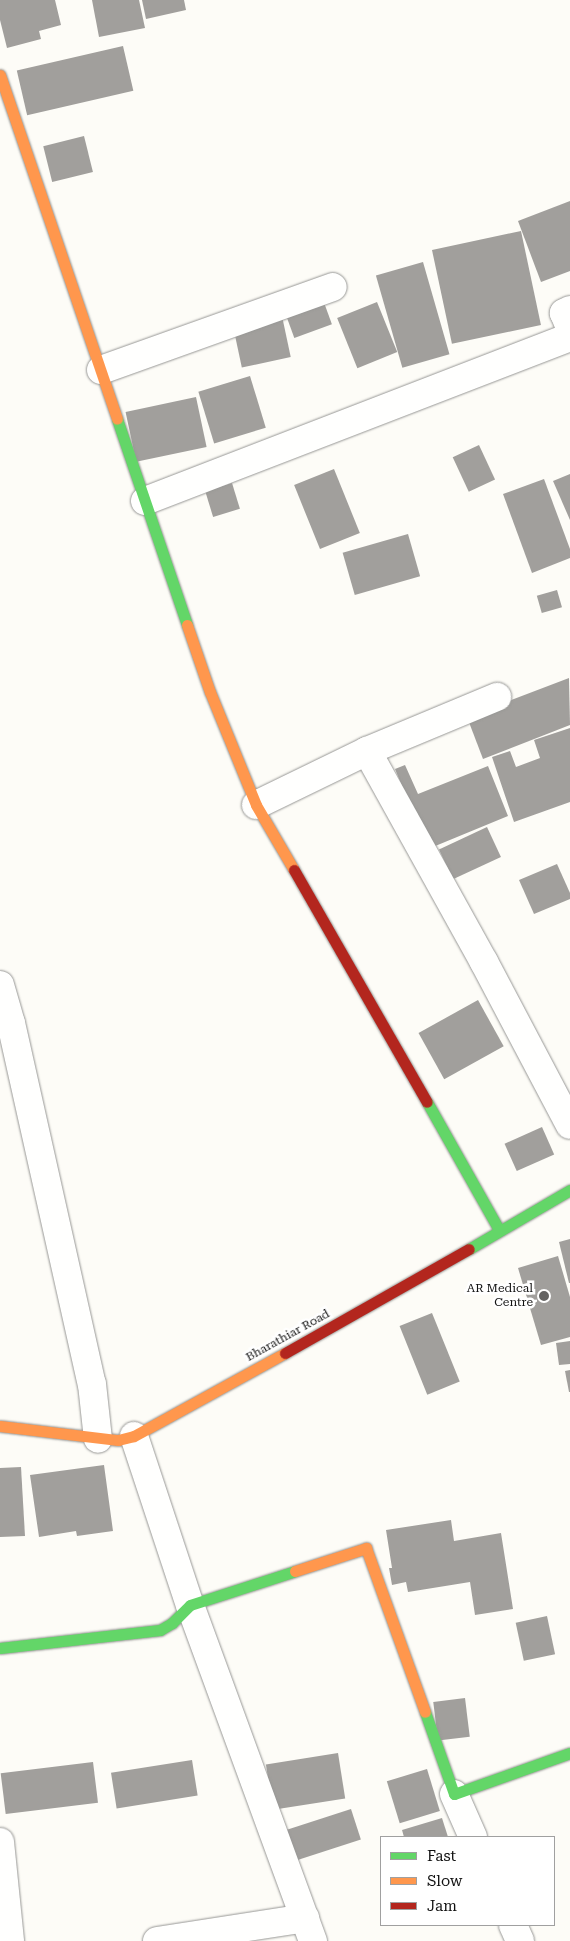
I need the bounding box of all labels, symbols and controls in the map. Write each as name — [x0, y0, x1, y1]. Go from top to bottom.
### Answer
place label: AR Medical Centre — [467, 1282, 533, 1310]
marker: AR Medical Centre — [537, 1289, 551, 1303]
street label: Bharathiar Road — [244, 1307, 332, 1365]
legend — [380, 1836, 555, 1926]
text: Fast — [427, 1847, 456, 1865]
text: Slow — [427, 1872, 462, 1890]
text: Jam — [427, 1897, 457, 1915]

